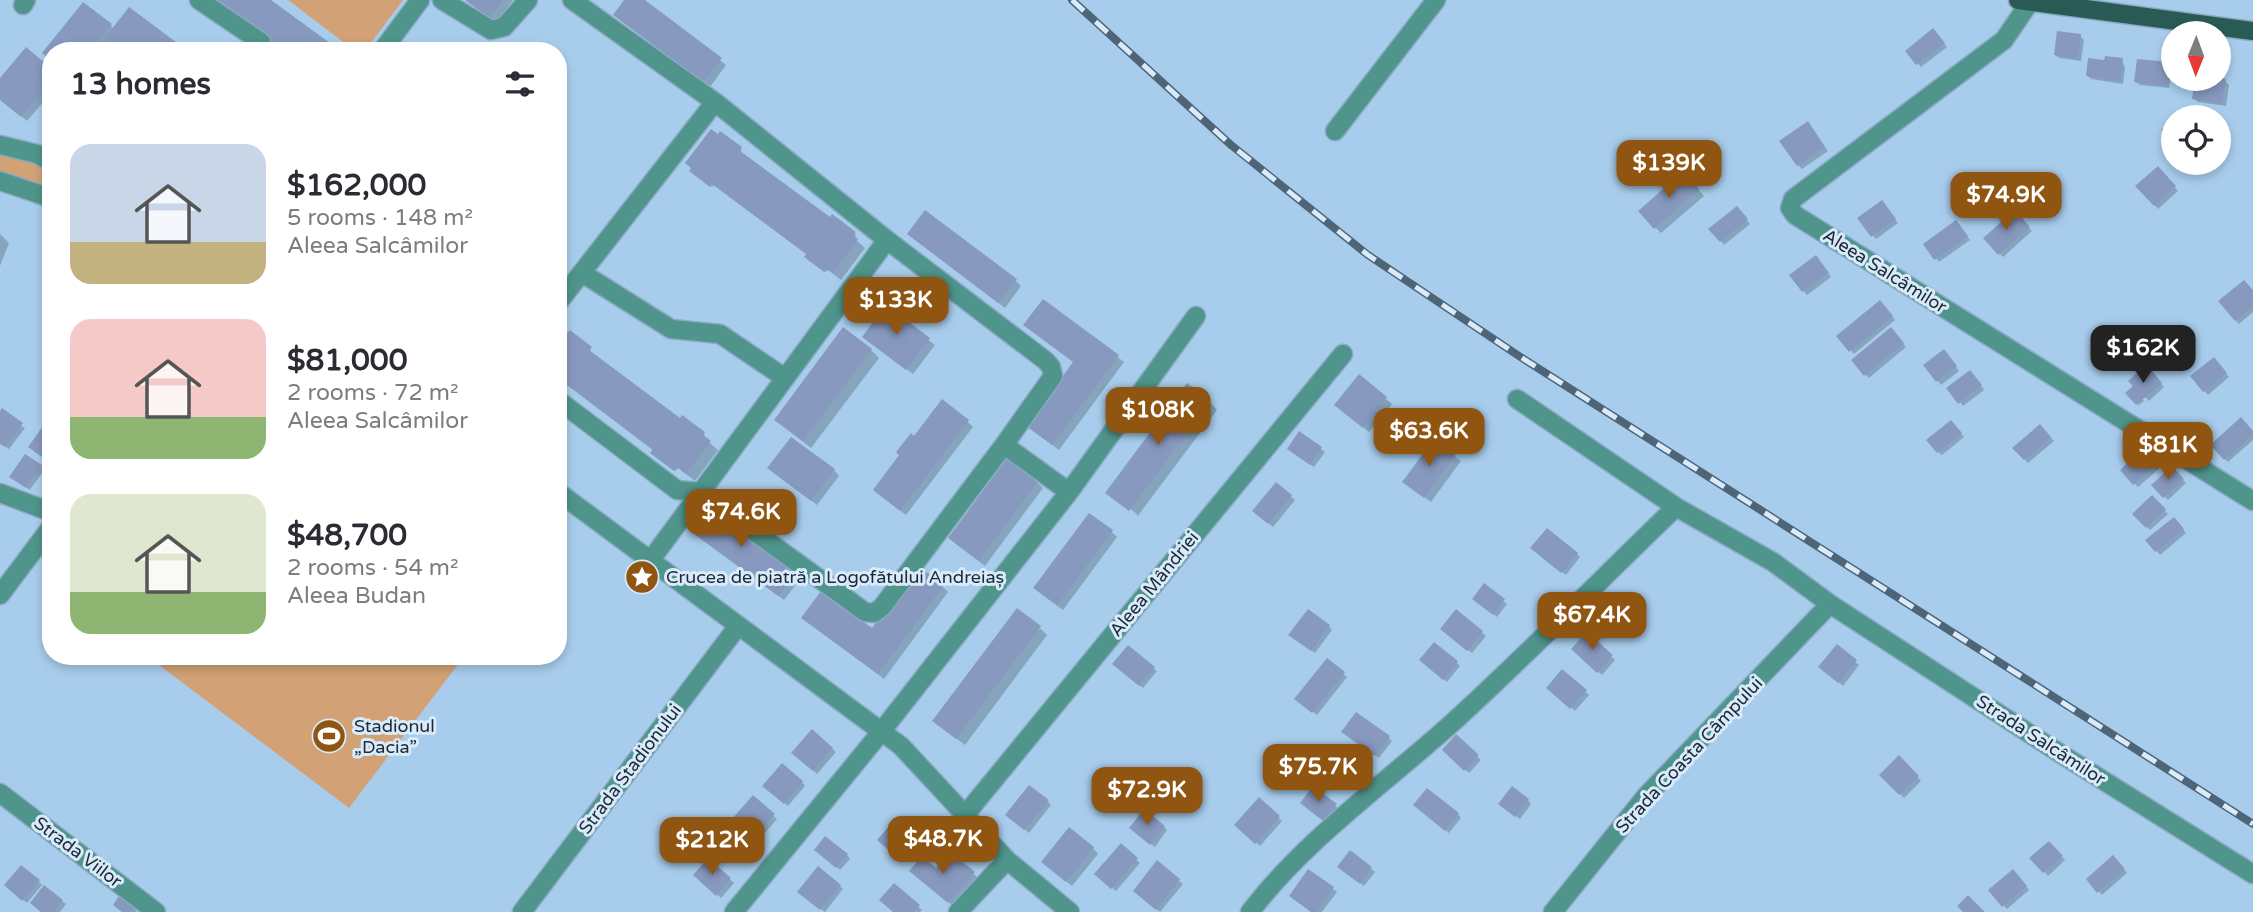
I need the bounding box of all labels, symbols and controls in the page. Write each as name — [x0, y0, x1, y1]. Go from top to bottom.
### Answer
north arrow — [2161, 21, 2231, 91]
map controls — [2161, 21, 2231, 175]
icon: filters — [501, 65, 539, 103]
text: 13 homes — [70, 66, 211, 103]
button: locate — [2161, 105, 2231, 175]
pin: $139K — [1620, 140, 1718, 200]
text: $139K — [1633, 149, 1705, 177]
text: $162,000 — [287, 167, 426, 204]
icon: home — [126, 172, 210, 256]
pin: $74.9K — [1949, 173, 2063, 232]
text: $74.9K — [1967, 181, 2045, 209]
text: 5 rooms · 148 m² — [287, 204, 473, 232]
street label: Aleea Salcâmilor — [1819, 224, 1951, 318]
text: Aleea Salcâmilor — [287, 232, 468, 260]
pin: $133K — [847, 278, 945, 337]
text: $133K — [860, 286, 932, 314]
pin: $162K — [2094, 326, 2192, 385]
text: $162K — [2107, 334, 2179, 362]
text: $81,000 — [287, 342, 407, 379]
icon: home — [126, 347, 210, 431]
text: 2 rooms · 72 m² — [287, 379, 458, 407]
pin: $108K — [1109, 388, 1207, 447]
text: $108K — [1122, 396, 1194, 424]
text: Aleea Salcâmilor — [287, 407, 468, 435]
pin: $63.6K — [1372, 408, 1486, 468]
text: $63.6K — [1390, 417, 1468, 445]
pin: $81K — [2127, 422, 2209, 482]
text: $81K — [2139, 431, 2197, 459]
pin: $74.6K — [684, 490, 798, 549]
text: $74.6K — [702, 498, 780, 526]
text: $48,700 — [287, 517, 407, 554]
icon: home — [126, 522, 210, 606]
street label: Aleea Mândriei — [1105, 527, 1203, 641]
text: 2 rooms · 54 m² — [287, 554, 458, 582]
place icon: Crucea de piatră a Logofătului Andreiaș — [623, 558, 661, 596]
place label: Crucea de piatră a Logofătului Andreiaș — [666, 566, 1004, 588]
text: Aleea Budan — [287, 582, 426, 610]
pin: $67.4K — [1535, 592, 1649, 652]
text: $67.4K — [1553, 601, 1631, 629]
street label: Strada Coasta Câmpului — [1611, 672, 1767, 838]
street label: Strada Salcâmilor — [1972, 690, 2110, 790]
street label: Strada Stadionului — [574, 700, 686, 838]
place label: Stadionul „Dacia” — [354, 715, 435, 758]
sports icon: Stadionul „Dacia” — [310, 717, 348, 755]
pin: $75.7K — [1261, 744, 1375, 804]
text: $75.7K — [1279, 753, 1357, 781]
pin: $72.9K — [1090, 768, 1204, 827]
text: $72.9K — [1108, 776, 1186, 804]
street label: Strada Viilor — [30, 812, 126, 892]
pin: $48.7K — [886, 816, 1000, 876]
pin: $212K — [663, 818, 761, 877]
text: $48.7K — [904, 825, 982, 853]
text: $212K — [676, 826, 748, 854]

